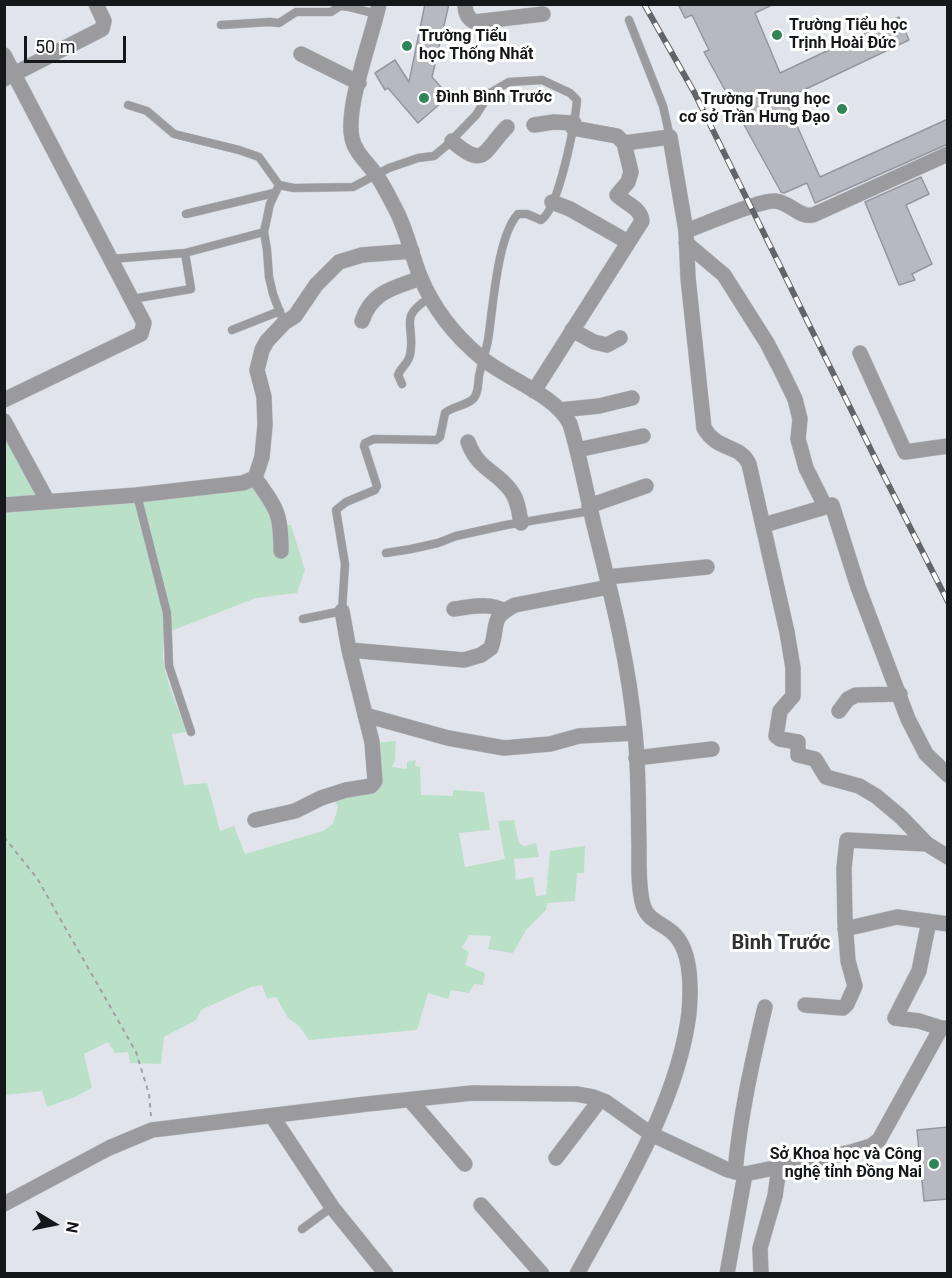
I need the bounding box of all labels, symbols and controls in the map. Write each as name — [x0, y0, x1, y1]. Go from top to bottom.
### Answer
place label: Trường Tiểu học Trịnh Hoài Đức — [789, 16, 907, 54]
scale bar — [27, 24, 129, 62]
place label: Trường Tiểu học Thống Nhất — [419, 27, 534, 65]
marker: Trường Tiểu học Trịnh Hoài Đức — [770, 28, 784, 42]
text: 50 m — [35, 36, 75, 57]
marker: Trường Tiểu học Thống Nhất — [400, 39, 414, 53]
place label: Đình Bình Trước — [436, 88, 552, 108]
place label: Trường Trung học cơ sở Trần Hưng Đạo — [679, 90, 830, 128]
marker: Đình Bình Trước — [417, 91, 431, 105]
marker: Trường Trung học cơ sở Trần Hưng Đạo — [835, 102, 849, 116]
district label: Bình Trước — [732, 932, 830, 956]
place label: Sở Khoa học và Công nghệ tỉnh Đồng Nai — [770, 1145, 922, 1183]
marker: Sở Khoa học và Công nghệ tỉnh Đồng Nai — [927, 1157, 941, 1171]
north arrow — [24, 1194, 84, 1254]
text: N — [62, 1220, 83, 1234]

